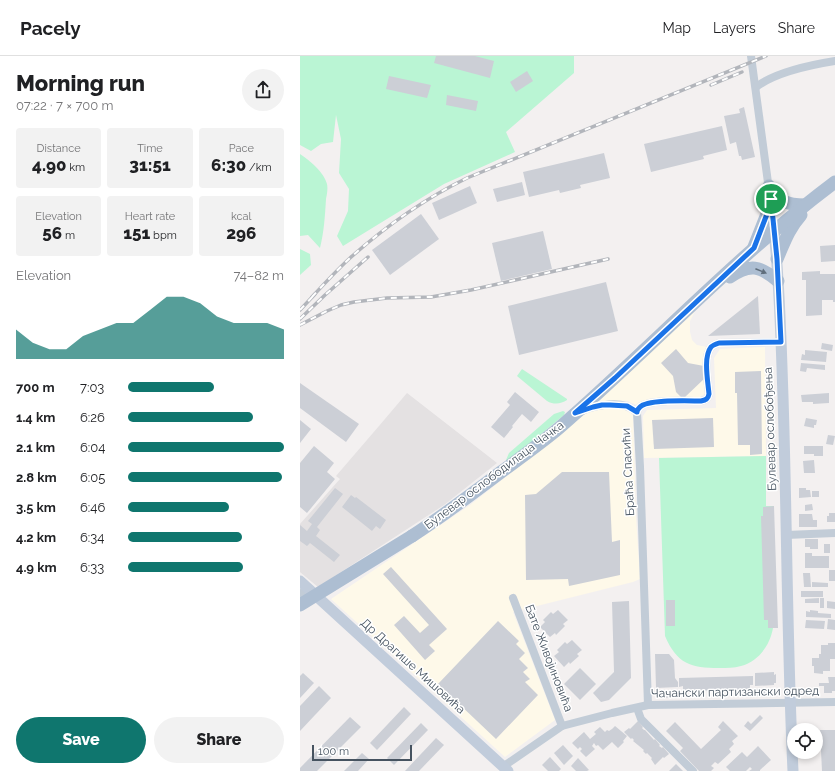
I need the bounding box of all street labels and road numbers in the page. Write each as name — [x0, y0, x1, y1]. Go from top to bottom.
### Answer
street label: Булевар ослобођења — [761, 367, 779, 491]
street label: Булевар ослободилаца Чачка — [422, 418, 566, 532]
street label: Браћа Спасићи — [619, 428, 637, 516]
street label: Бате Живојиновића — [522, 602, 576, 714]
street label: Др Драгише Мишовића — [358, 615, 468, 717]
street label: Чачански партизански одред — [651, 684, 819, 700]

